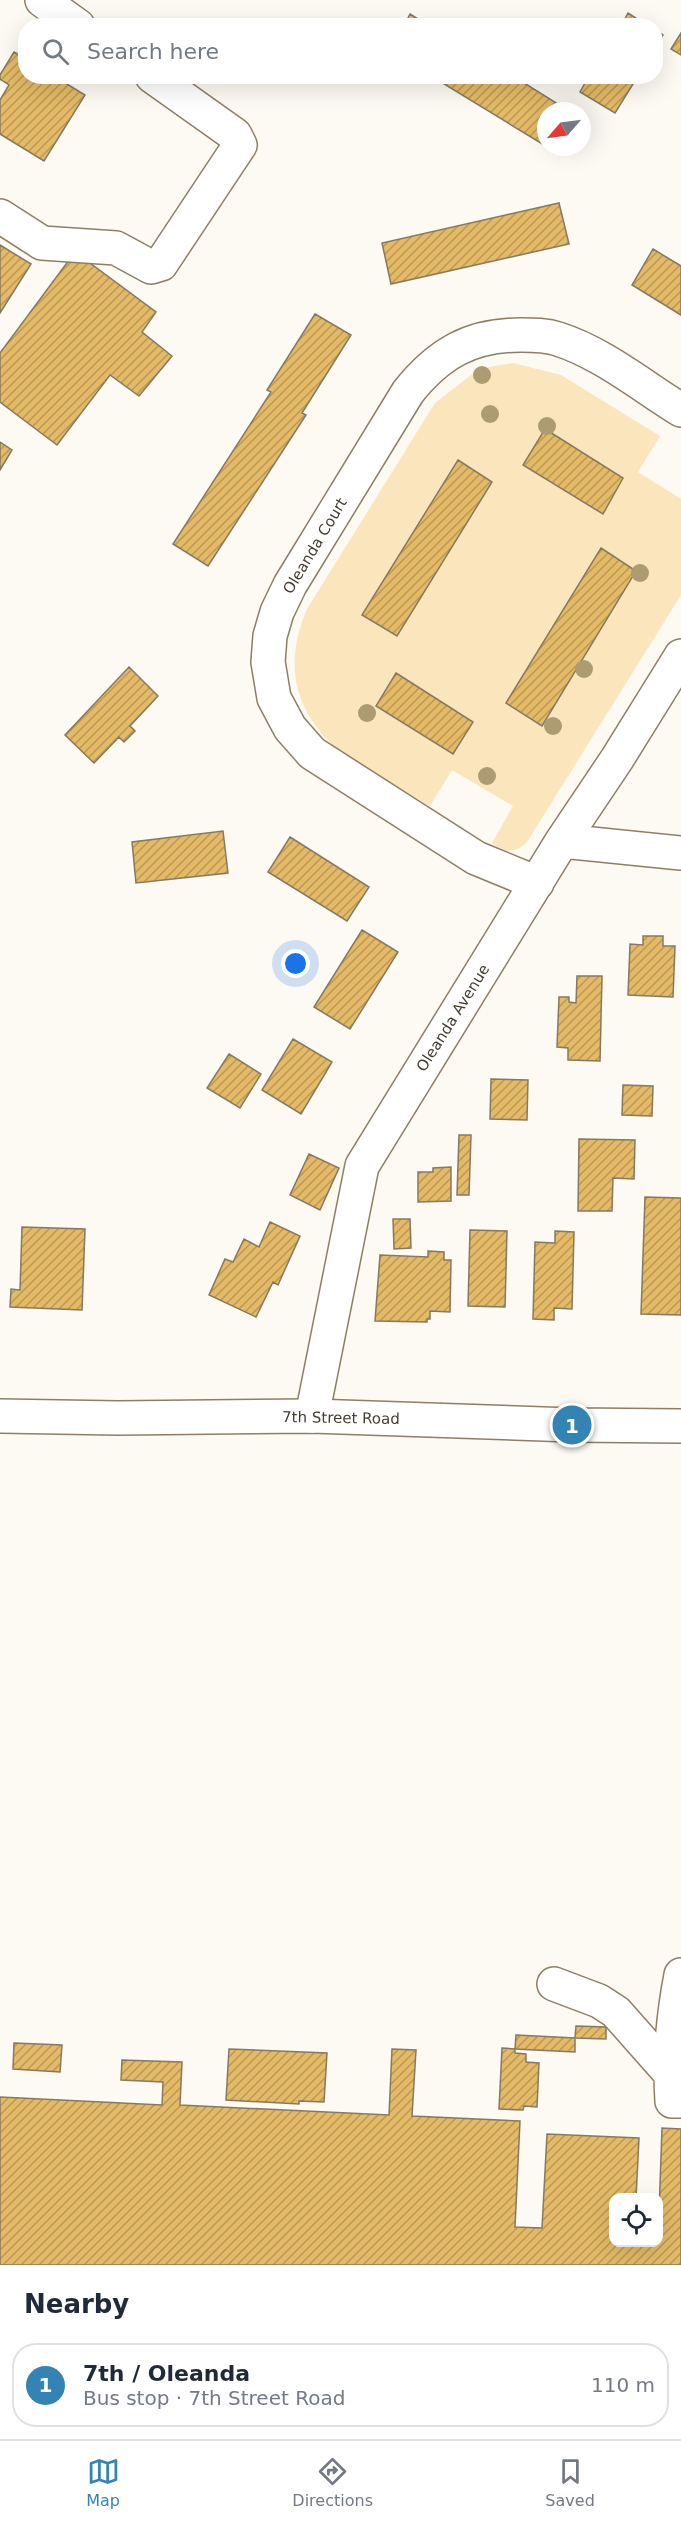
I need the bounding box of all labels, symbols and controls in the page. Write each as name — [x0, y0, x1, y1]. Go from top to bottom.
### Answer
search box — [18, 18, 663, 84]
icon: search — [39, 35, 72, 68]
text: Search here — [87, 39, 219, 64]
north arrow — [537, 102, 591, 156]
street label: Oleanda Court — [279, 495, 351, 597]
your location — [281, 949, 310, 978]
street label: Oleanda Avenue — [413, 961, 493, 1075]
pin: 1 — [552, 1402, 592, 1448]
street label: 7th Street Road — [282, 1408, 400, 1428]
map controls — [609, 2193, 663, 2247]
button: locate — [609, 2193, 663, 2247]
text: Nearby — [24, 2289, 129, 2319]
text: 7th / Oleanda — [83, 2361, 250, 2386]
text: 1 — [39, 2373, 52, 2397]
text: 110 m — [591, 2373, 655, 2397]
text: Bus stop · 7th Street Road — [83, 2386, 345, 2410]
tab: Map — [86, 2455, 120, 2510]
tab: Directions — [292, 2455, 373, 2510]
tab: Saved — [545, 2455, 595, 2510]

